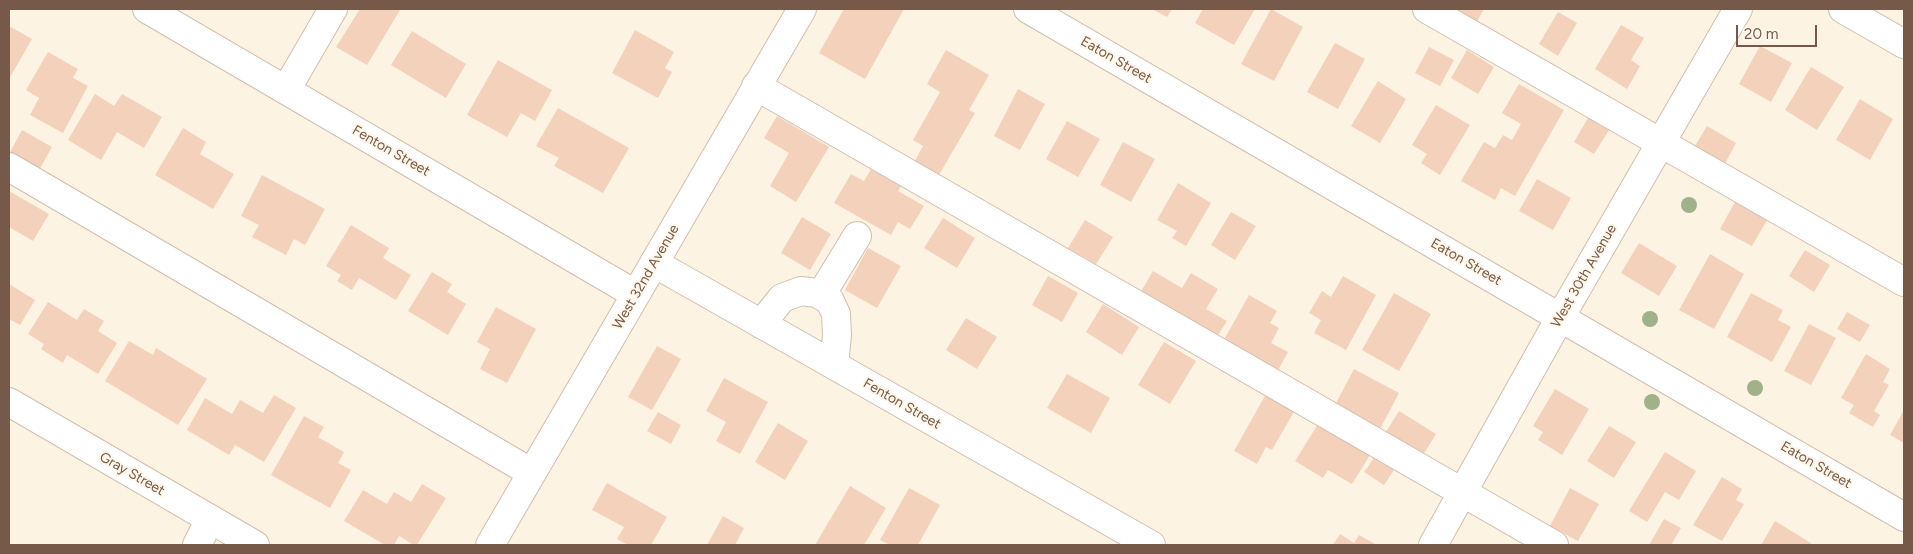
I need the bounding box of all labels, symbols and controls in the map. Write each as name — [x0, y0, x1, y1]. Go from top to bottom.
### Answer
scale bar — [1738, 15, 1819, 47]
text: 20 m — [1744, 25, 1778, 43]
street label: Eaton Street — [1077, 33, 1155, 87]
street label: Fenton Street — [349, 122, 433, 180]
street label: West 30th Avenue — [1548, 221, 1620, 331]
street label: West 32nd Avenue — [609, 222, 683, 332]
street label: Eaton Street — [1427, 235, 1505, 289]
street label: Fenton Street — [860, 375, 944, 433]
street label: Eaton Street — [1777, 438, 1855, 492]
street label: Gray Street — [96, 449, 168, 499]

